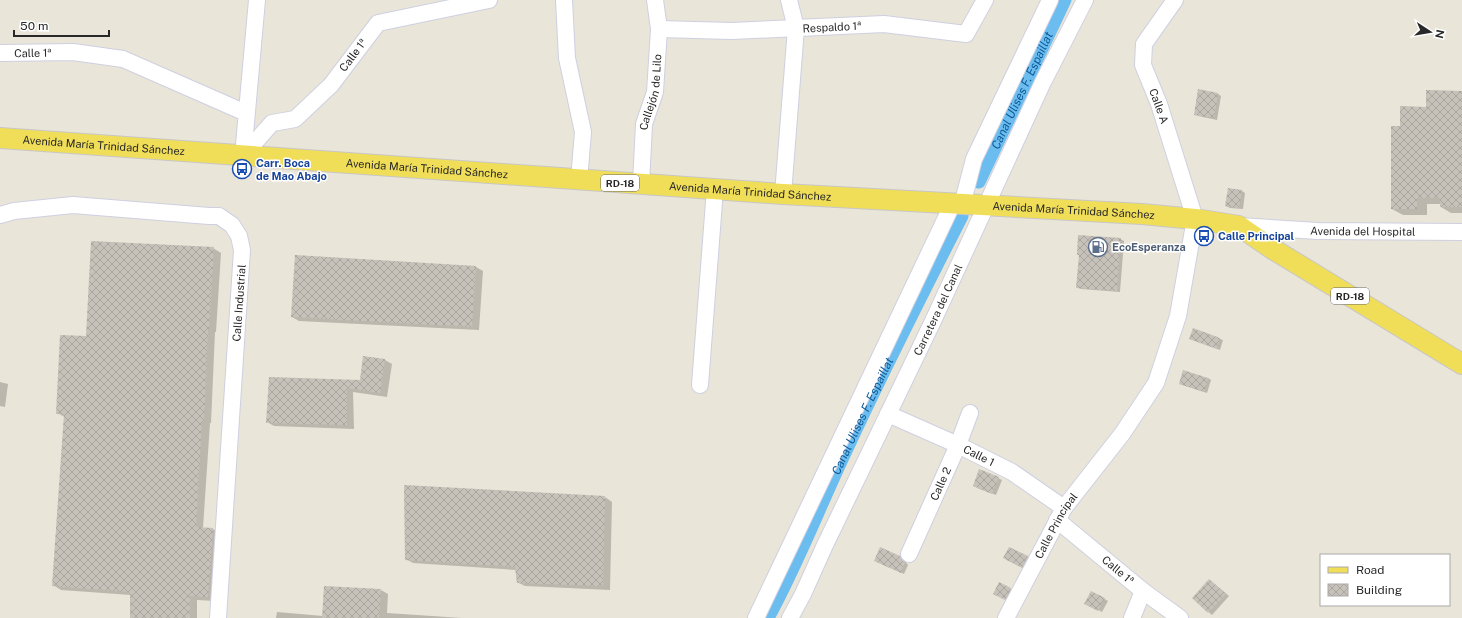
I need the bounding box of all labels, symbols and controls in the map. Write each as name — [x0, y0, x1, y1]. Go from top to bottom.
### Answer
scale bar — [14, 12, 109, 38]
north arrow — [1410, 12, 1450, 52]
text: 50 m — [20, 19, 48, 33]
street label: Respaldo 1ª — [802, 19, 862, 35]
water label: Canal Ulises F. Espaillat — [988, 29, 1056, 152]
text: N — [1433, 29, 1447, 40]
street label: Calle 1ª — [337, 36, 369, 74]
street label: Calle 1ª — [14, 47, 52, 59]
street label: Callejón de Lilo — [638, 54, 663, 130]
street label: Calle A — [1147, 87, 1171, 125]
street label: Avenida María Trinidad Sánchez — [22, 134, 185, 157]
place label: Carr. Boca de Mao Abajo — [256, 157, 327, 182]
street label: Avenida María Trinidad Sánchez — [345, 157, 508, 180]
bus stop icon: Carr. Boca de Mao Abajo — [231, 158, 253, 180]
road number: RD-18 — [601, 175, 639, 191]
street label: Avenida María Trinidad Sánchez — [669, 180, 832, 203]
street label: Avenida María Trinidad Sánchez — [992, 200, 1155, 221]
bus stop icon: Calle Principal — [1193, 225, 1215, 247]
street label: Avenida del Hospital — [1310, 225, 1415, 238]
place label: Calle Principal — [1218, 230, 1295, 242]
fuel station icon: EcoEsperanza — [1087, 236, 1109, 258]
place label: EcoEsperanza — [1112, 241, 1186, 253]
street label: Carretera del Canal — [911, 262, 964, 357]
street label: Calle Industrial — [230, 264, 248, 342]
road number: RD-18 — [1331, 288, 1369, 304]
water label: Canal Ulises F. Espaillat — [829, 355, 897, 477]
street label: Calle 1 — [961, 443, 996, 468]
street label: Calle 2 — [928, 465, 953, 502]
street label: Calle Principal — [1032, 490, 1080, 561]
street label: Calle 1ª — [1100, 553, 1136, 587]
legend — [1320, 554, 1450, 606]
text: Road — [1356, 563, 1384, 577]
text: Building — [1356, 583, 1402, 597]

